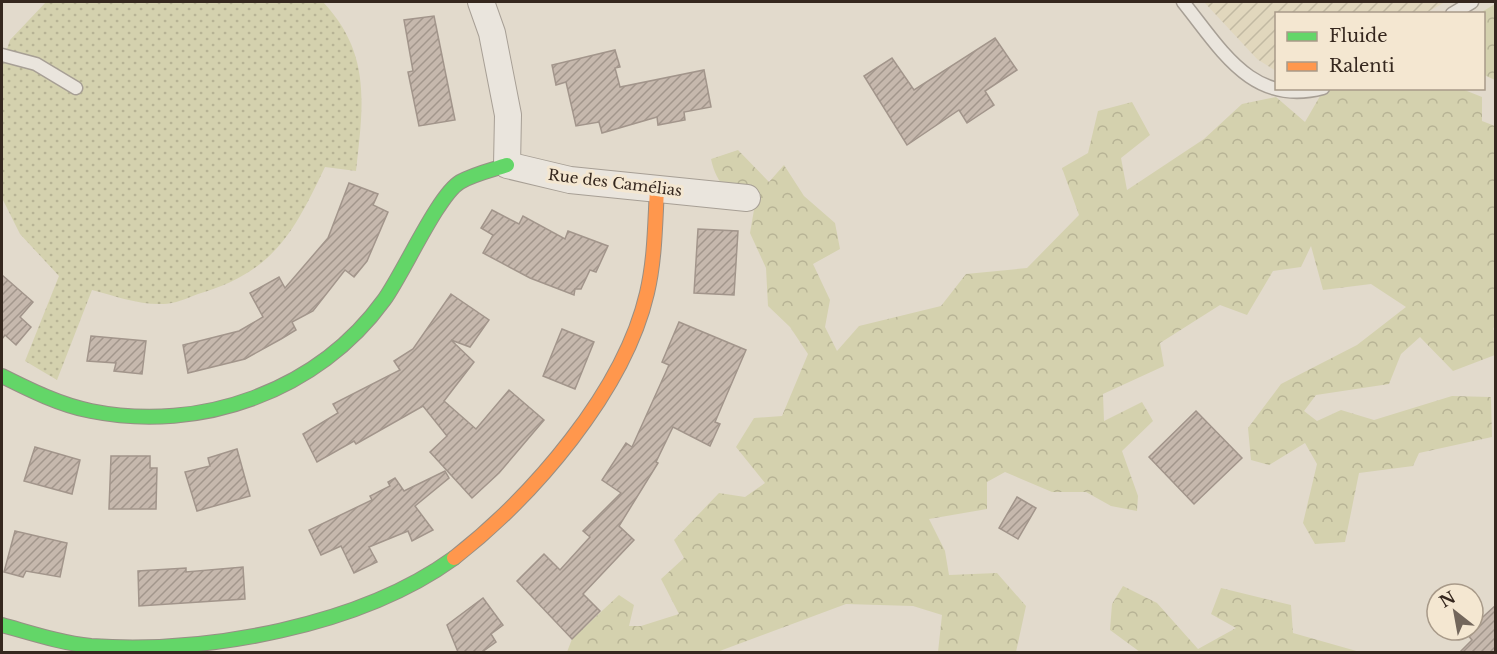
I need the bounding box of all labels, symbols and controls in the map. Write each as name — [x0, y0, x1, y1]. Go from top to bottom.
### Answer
legend — [1275, 12, 1485, 90]
text: Fluide — [1329, 25, 1388, 47]
text: Ralenti — [1329, 55, 1395, 77]
street label: Rue des Camélias — [547, 165, 683, 200]
north arrow — [1425, 582, 1485, 642]
text: N — [1436, 587, 1459, 612]

